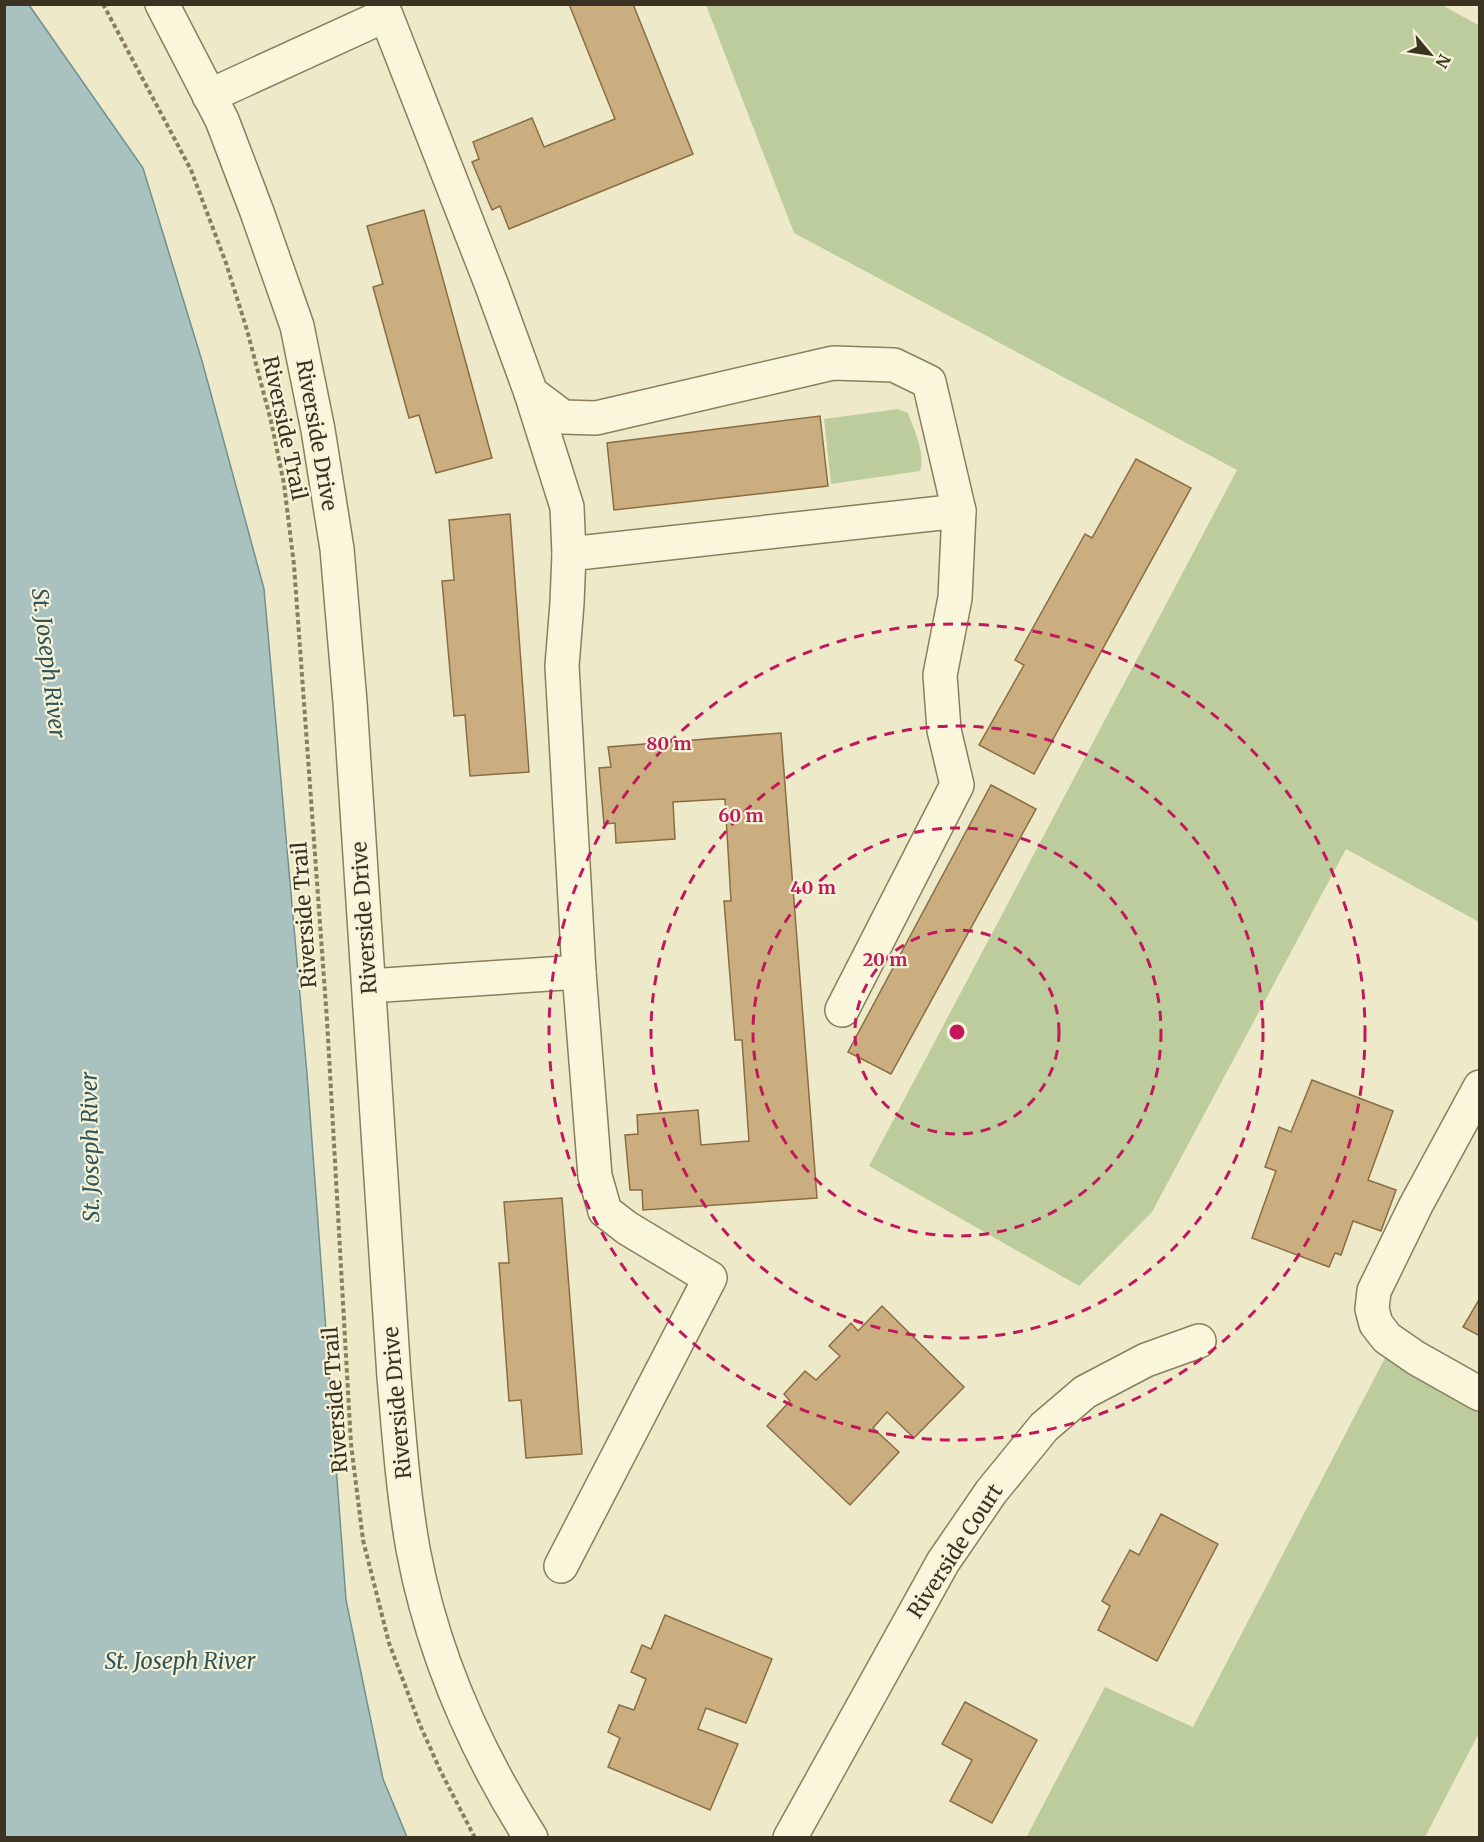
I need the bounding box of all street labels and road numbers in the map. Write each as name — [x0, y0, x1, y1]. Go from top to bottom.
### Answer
street label: Riverside Trail — [257, 353, 314, 503]
street label: Riverside Drive — [290, 357, 344, 513]
street label: Riverside Trail — [285, 840, 323, 989]
street label: Riverside Drive — [345, 841, 383, 995]
street label: Riverside Trail — [316, 1325, 354, 1474]
street label: Riverside Drive — [377, 1326, 417, 1480]
street label: Riverside Court — [901, 1479, 1009, 1623]

